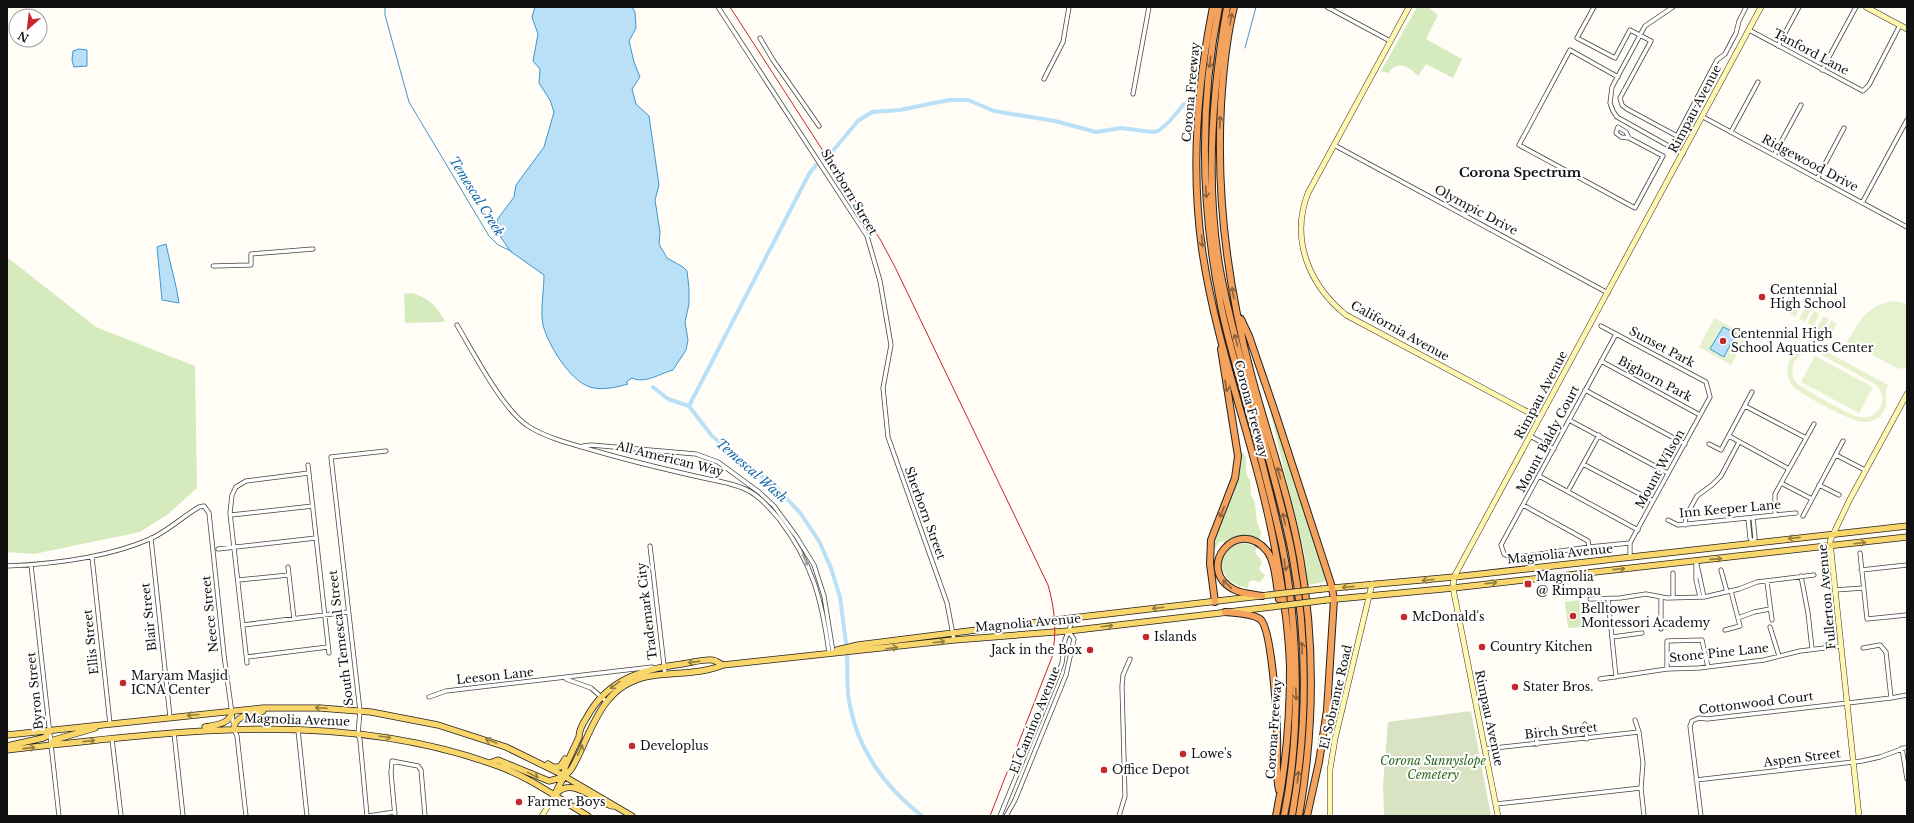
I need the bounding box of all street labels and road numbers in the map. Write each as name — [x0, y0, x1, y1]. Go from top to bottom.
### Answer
street label: Tanford Lane — [1771, 25, 1852, 78]
street label: Corona Freeway — [1179, 41, 1202, 143]
street label: Rimpau Avenue — [1665, 62, 1724, 156]
street label: Ridgewood Drive — [1759, 131, 1861, 194]
street label: Sherborn Street — [818, 146, 881, 238]
street label: Olympic Drive — [1432, 181, 1520, 238]
street label: California Avenue — [1348, 297, 1452, 364]
street label: Sunset Park — [1627, 323, 1698, 370]
street label: Rimpau Avenue — [1511, 348, 1570, 442]
street label: Bighorn Park — [1616, 353, 1695, 405]
street label: Corona Freeway — [1231, 358, 1272, 460]
street label: Mount Baldy Court — [1513, 382, 1582, 495]
street label: Mount Wilson — [1632, 427, 1687, 511]
street label: All American Way — [614, 438, 726, 479]
street label: Sherborn Street — [902, 464, 949, 562]
street label: Inn Keeper Lane — [1678, 497, 1782, 520]
street label: Magnolia Avenue — [1506, 540, 1614, 567]
street label: Fullerton Avenue — [1814, 544, 1839, 650]
street label: Trademark City — [633, 561, 660, 661]
street label: South Temescal Street — [325, 569, 356, 707]
street label: Neece Street — [198, 574, 221, 653]
street label: Blair Street — [137, 582, 160, 652]
street label: Ellis Street — [80, 608, 101, 675]
street label: Magnolia Avenue — [974, 610, 1082, 635]
street label: Stone Pine Lane — [1668, 640, 1770, 665]
street label: El Sobrante Road — [1316, 643, 1355, 751]
street label: Byron Street — [23, 651, 46, 731]
street label: Leeson Lane — [455, 664, 535, 687]
street label: El Camino Avenue — [1006, 664, 1063, 776]
street label: Rimpau Avenue — [1472, 668, 1507, 767]
street label: Corona Freeway — [1263, 678, 1285, 780]
street label: Cottonwood Court — [1698, 688, 1815, 717]
street label: Magnolia Avenue — [244, 710, 350, 729]
street label: Birch Street — [1524, 719, 1599, 742]
street label: Aspen Street — [1762, 745, 1842, 770]

